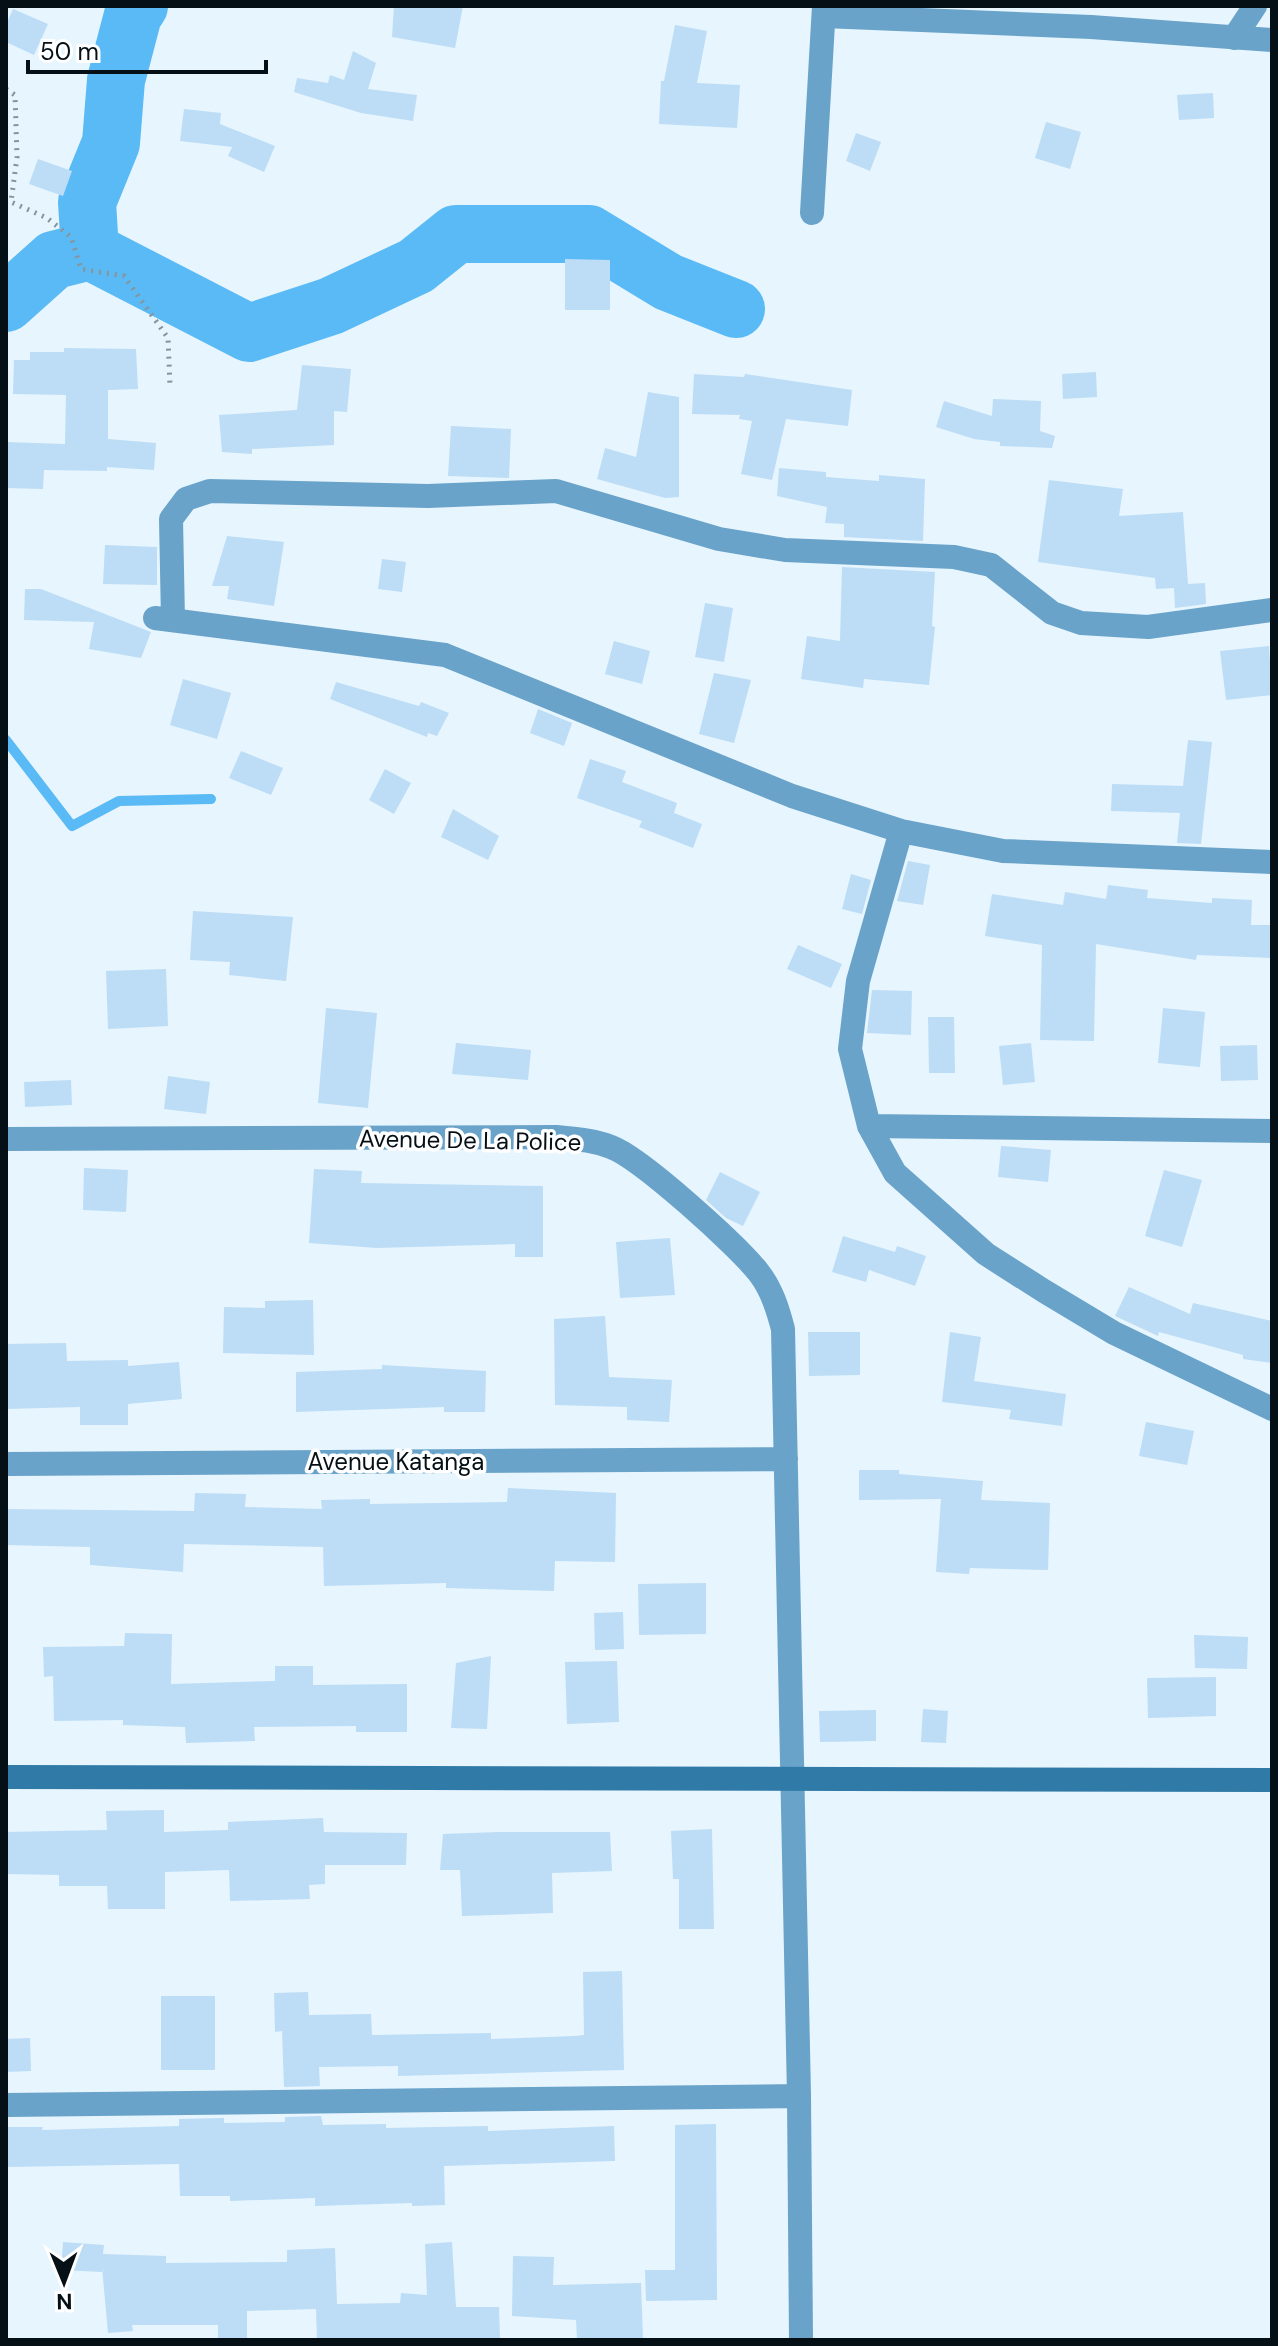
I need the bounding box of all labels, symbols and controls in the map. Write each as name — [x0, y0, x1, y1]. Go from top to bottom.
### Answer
scale bar — [28, 24, 266, 74]
text: 50 m — [40, 36, 99, 67]
street label: Avenue De La Police — [359, 1123, 581, 1157]
street label: Avenue Katanga — [308, 1446, 484, 1477]
north arrow — [24, 2242, 104, 2322]
text: N — [56, 2287, 73, 2316]

